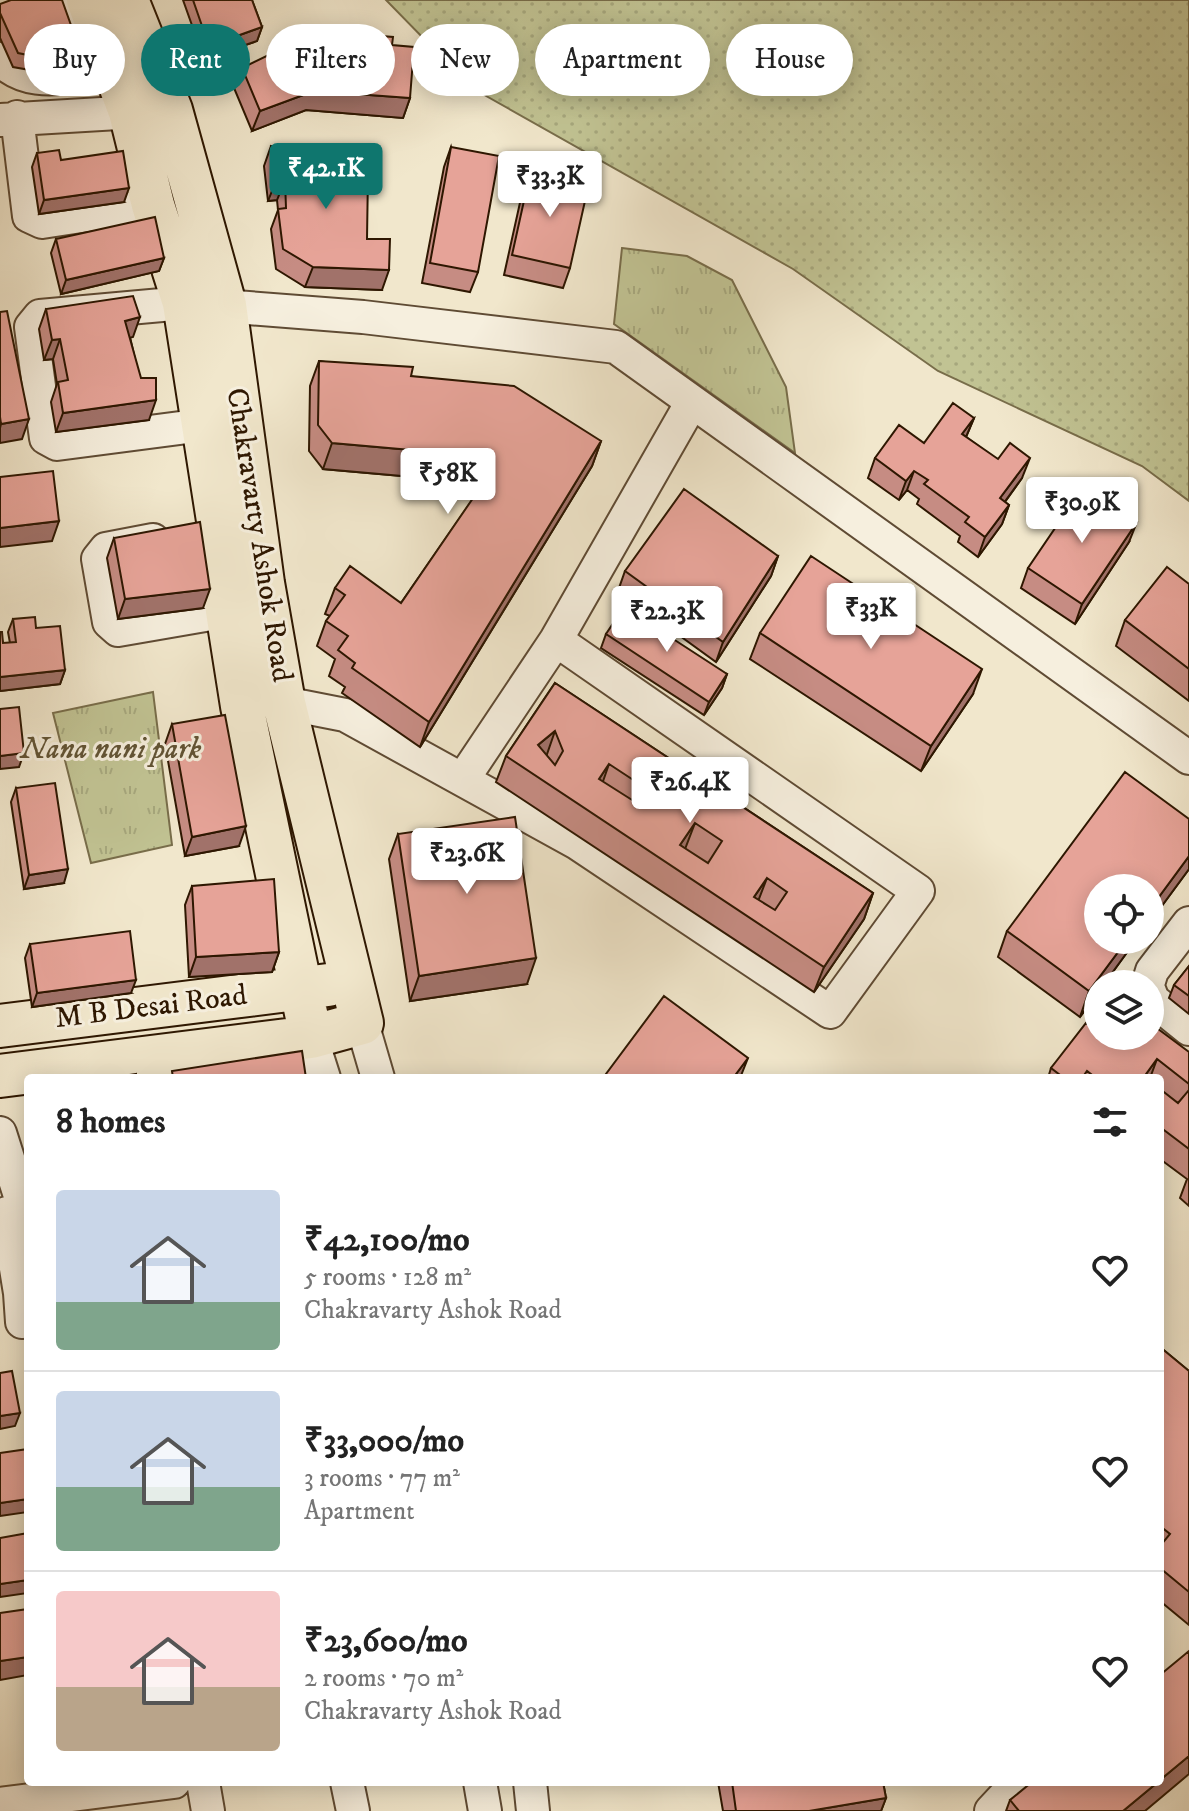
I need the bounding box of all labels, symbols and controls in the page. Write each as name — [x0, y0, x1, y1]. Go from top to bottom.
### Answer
chip: Buy — [24, 24, 125, 96]
chip: Rent — [141, 24, 250, 96]
chip: Filters — [266, 24, 395, 96]
chip: New — [411, 24, 519, 96]
chip: Apartment — [535, 24, 710, 96]
chip: House — [726, 24, 853, 96]
pin: ₹42.1K — [261, 143, 391, 211]
pin: ₹33.3K — [485, 151, 615, 219]
text: ₹42.1K — [288, 152, 364, 185]
text: ₹33.3K — [516, 160, 584, 193]
street label: Chakravarty Ashok Road — [217, 385, 301, 685]
pin: ₹58K — [401, 448, 495, 516]
text: ₹58K — [418, 457, 478, 490]
pin: ₹30.9K — [1017, 477, 1147, 545]
text: ₹30.9K — [1044, 486, 1120, 519]
pin: ₹33K — [824, 583, 918, 651]
pin: ₹22.3K — [602, 586, 732, 654]
text: ₹33K — [845, 592, 897, 625]
text: ₹22.3K — [630, 595, 704, 628]
park label: Nana nani park — [19, 731, 202, 768]
pin: ₹26.4K — [625, 757, 755, 825]
text: ₹26.4K — [650, 766, 730, 799]
pin: ₹23.6K — [402, 828, 532, 896]
text: ₹23.6K — [429, 837, 505, 870]
map controls — [1084, 874, 1164, 1050]
button: locate — [1084, 874, 1164, 954]
button: layers — [1084, 970, 1164, 1050]
street label: M B Desai Road — [53, 977, 249, 1037]
icon: filters — [1088, 1100, 1132, 1144]
text: 8 homes — [56, 1101, 165, 1143]
text: ₹42,100/mo — [304, 1219, 469, 1261]
icon: home — [120, 1222, 216, 1318]
icon: heart — [1088, 1248, 1132, 1292]
text: 5 rooms · 128 m² — [304, 1261, 471, 1294]
text: Chakravarty Ashok Road — [304, 1294, 562, 1327]
text: ₹33,000/mo — [304, 1420, 464, 1462]
icon: home — [120, 1423, 216, 1519]
icon: heart — [1088, 1449, 1132, 1493]
text: 3 rooms · 77 m² — [304, 1462, 460, 1495]
text: Apartment — [304, 1495, 415, 1528]
text: ₹23,600/mo — [304, 1620, 468, 1662]
icon: home — [120, 1623, 216, 1719]
icon: heart — [1088, 1649, 1132, 1693]
text: 2 rooms · 70 m² — [304, 1662, 463, 1695]
text: Chakravarty Ashok Road — [304, 1695, 562, 1728]

